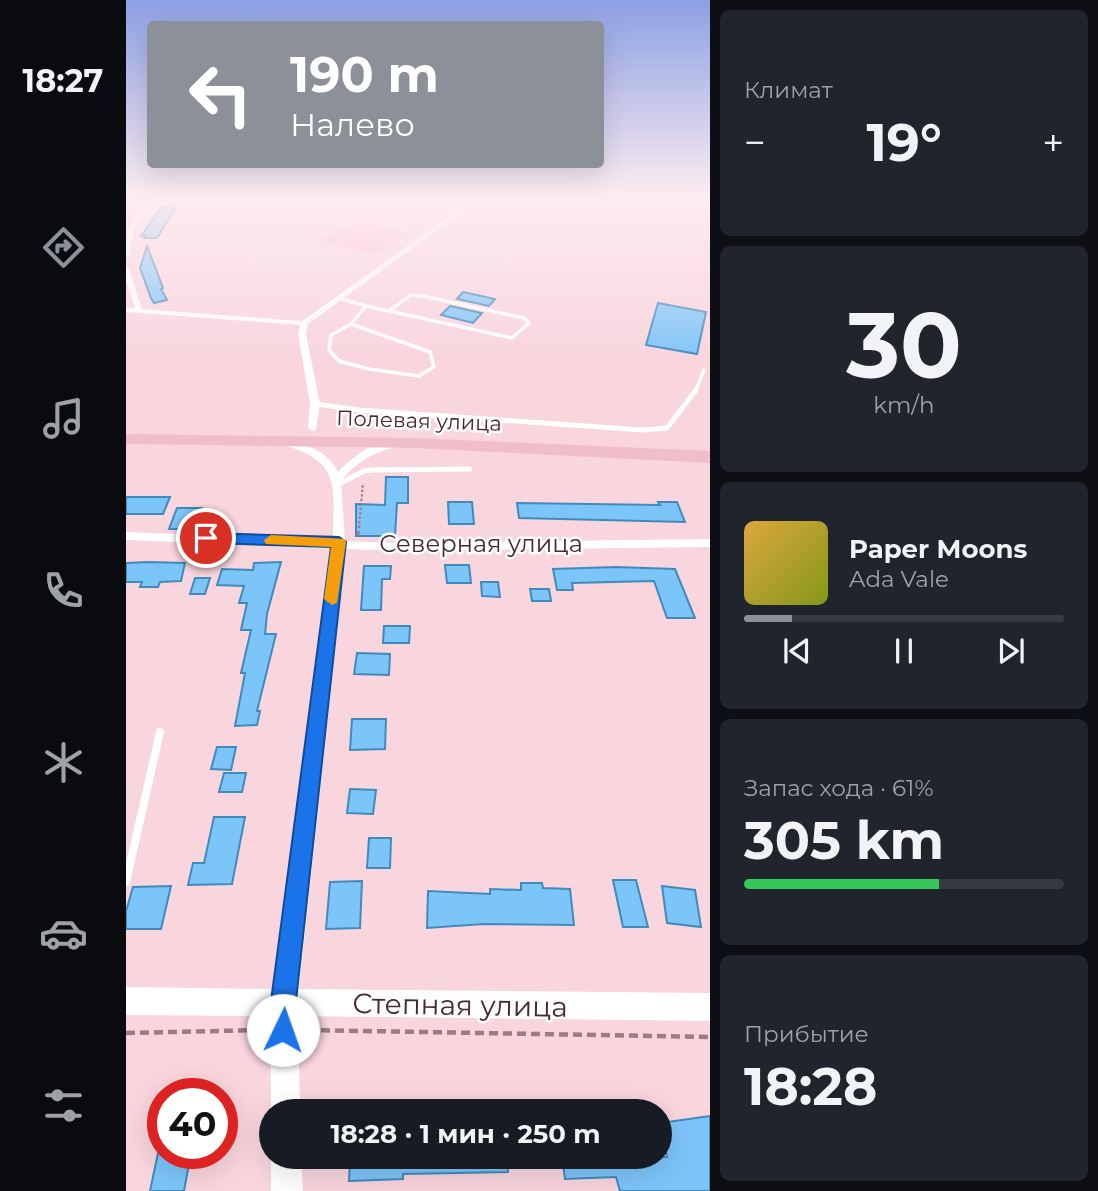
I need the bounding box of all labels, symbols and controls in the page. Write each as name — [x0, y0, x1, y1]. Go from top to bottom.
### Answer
text: 190 m — [290, 45, 439, 104]
icon: left — [175, 49, 266, 140]
text: 18:27 — [23, 61, 103, 100]
text: Климат — [744, 76, 833, 104]
text: Налево — [290, 105, 415, 144]
text: 19° — [866, 111, 942, 174]
text: − — [744, 119, 766, 166]
text: + — [1042, 119, 1064, 166]
icon: directions — [39, 223, 88, 272]
text: 30 — [846, 290, 962, 401]
text: km/h — [873, 391, 935, 419]
icon: music — [39, 394, 88, 443]
street label: Полевая улица — [336, 405, 502, 436]
pin — [176, 508, 236, 568]
icon: arrive — [187, 519, 225, 557]
street label: Северная улица — [379, 529, 583, 558]
text: Paper Moons — [849, 533, 1027, 565]
text: Ada Vale — [849, 565, 949, 593]
icon: phone — [39, 566, 88, 615]
icon: previous — [778, 632, 816, 670]
icon: pause — [885, 632, 923, 670]
icon: next — [992, 632, 1030, 670]
icon: climate — [39, 738, 88, 787]
text: Запас хода · 61% — [744, 774, 933, 802]
text: 305 km — [744, 809, 944, 872]
icon: car — [39, 909, 88, 958]
street label: Степная улица — [352, 986, 568, 1024]
position arrow — [246, 993, 320, 1067]
text: Прибытие — [744, 1020, 869, 1048]
text: 18:28 — [744, 1055, 877, 1118]
speed limit sign: 40 — [147, 1078, 238, 1169]
icon: filters — [39, 1081, 88, 1130]
text: 18:28 · 1 мин · 250 m — [330, 1118, 601, 1150]

